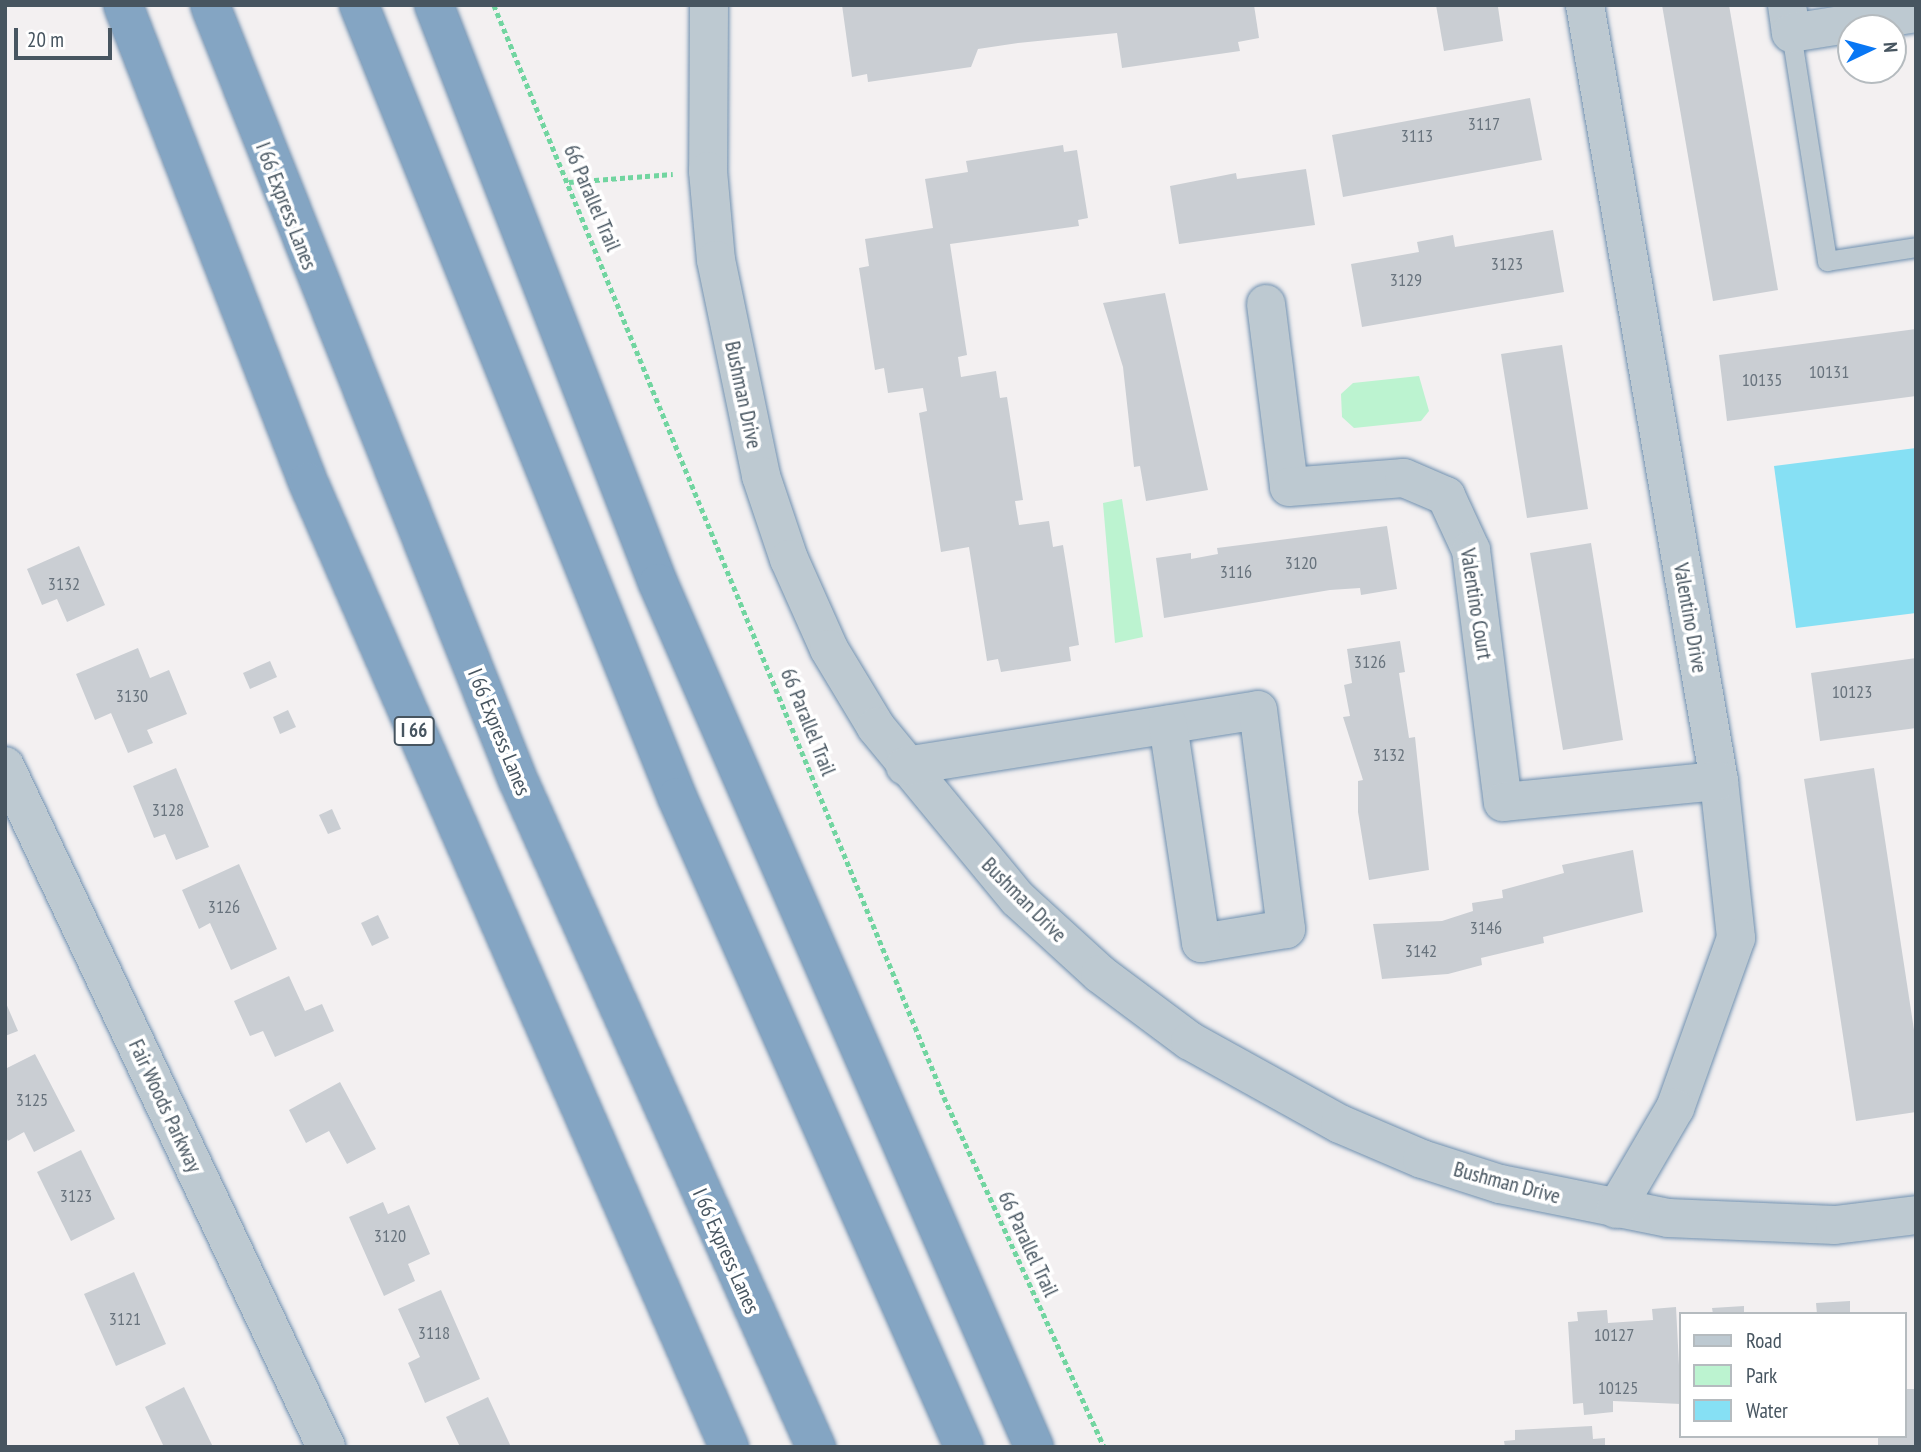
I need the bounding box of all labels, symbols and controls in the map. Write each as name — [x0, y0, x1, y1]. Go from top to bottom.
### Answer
scale bar — [18, 14, 116, 58]
north arrow — [1837, 14, 1907, 84]
text: 20 m — [27, 26, 64, 53]
text: N — [1879, 41, 1903, 53]
house number: 3117 — [1468, 113, 1500, 135]
house number: 3113 — [1401, 125, 1433, 147]
street label: I 66 Express Lanes — [250, 139, 322, 273]
street label: 66 Parallel Trail — [558, 141, 626, 255]
house number: 3123 — [1491, 253, 1523, 275]
house number: 3129 — [1390, 269, 1422, 291]
street label: Bushman Drive — [719, 339, 767, 451]
house number: 10131 — [1809, 361, 1849, 383]
house number: 10135 — [1742, 369, 1782, 391]
street label: Valentino Court — [1455, 547, 1497, 661]
house number: 3120 — [1285, 552, 1317, 574]
house number: 3116 — [1220, 561, 1252, 583]
street label: Valentino Drive — [1668, 561, 1712, 675]
house number: 3132 — [48, 573, 80, 595]
house number: 3126 — [1354, 651, 1386, 673]
street label: I 66 Express Lanes — [462, 665, 536, 799]
street label: 66 Parallel Trail — [775, 665, 841, 779]
house number: 10123 — [1832, 681, 1872, 703]
house number: 3130 — [116, 685, 148, 707]
road number: I 66 — [393, 716, 435, 746]
house number: 3132 — [1373, 744, 1405, 766]
house number: 3128 — [152, 799, 184, 821]
street label: Bushman Drive — [976, 852, 1072, 948]
house number: 3126 — [208, 896, 240, 918]
house number: 3146 — [1470, 917, 1502, 939]
house number: 3142 — [1405, 940, 1437, 962]
street label: Fair Woods Parkway — [123, 1035, 207, 1177]
house number: 3125 — [16, 1089, 48, 1111]
street label: Bushman Drive — [1451, 1157, 1563, 1209]
street label: I 66 Express Lanes — [687, 1184, 765, 1318]
house number: 3123 — [60, 1185, 92, 1207]
street label: 66 Parallel Trail — [993, 1187, 1063, 1301]
house number: 3120 — [374, 1225, 406, 1247]
house number: 3121 — [109, 1308, 141, 1330]
legend — [1680, 1312, 1907, 1438]
house number: 3118 — [418, 1322, 450, 1344]
house number: 10127 — [1594, 1324, 1634, 1346]
text: Road — [1746, 1327, 1782, 1354]
text: Park — [1746, 1362, 1777, 1389]
house number: 10125 — [1598, 1377, 1638, 1399]
text: Water — [1746, 1397, 1788, 1424]

